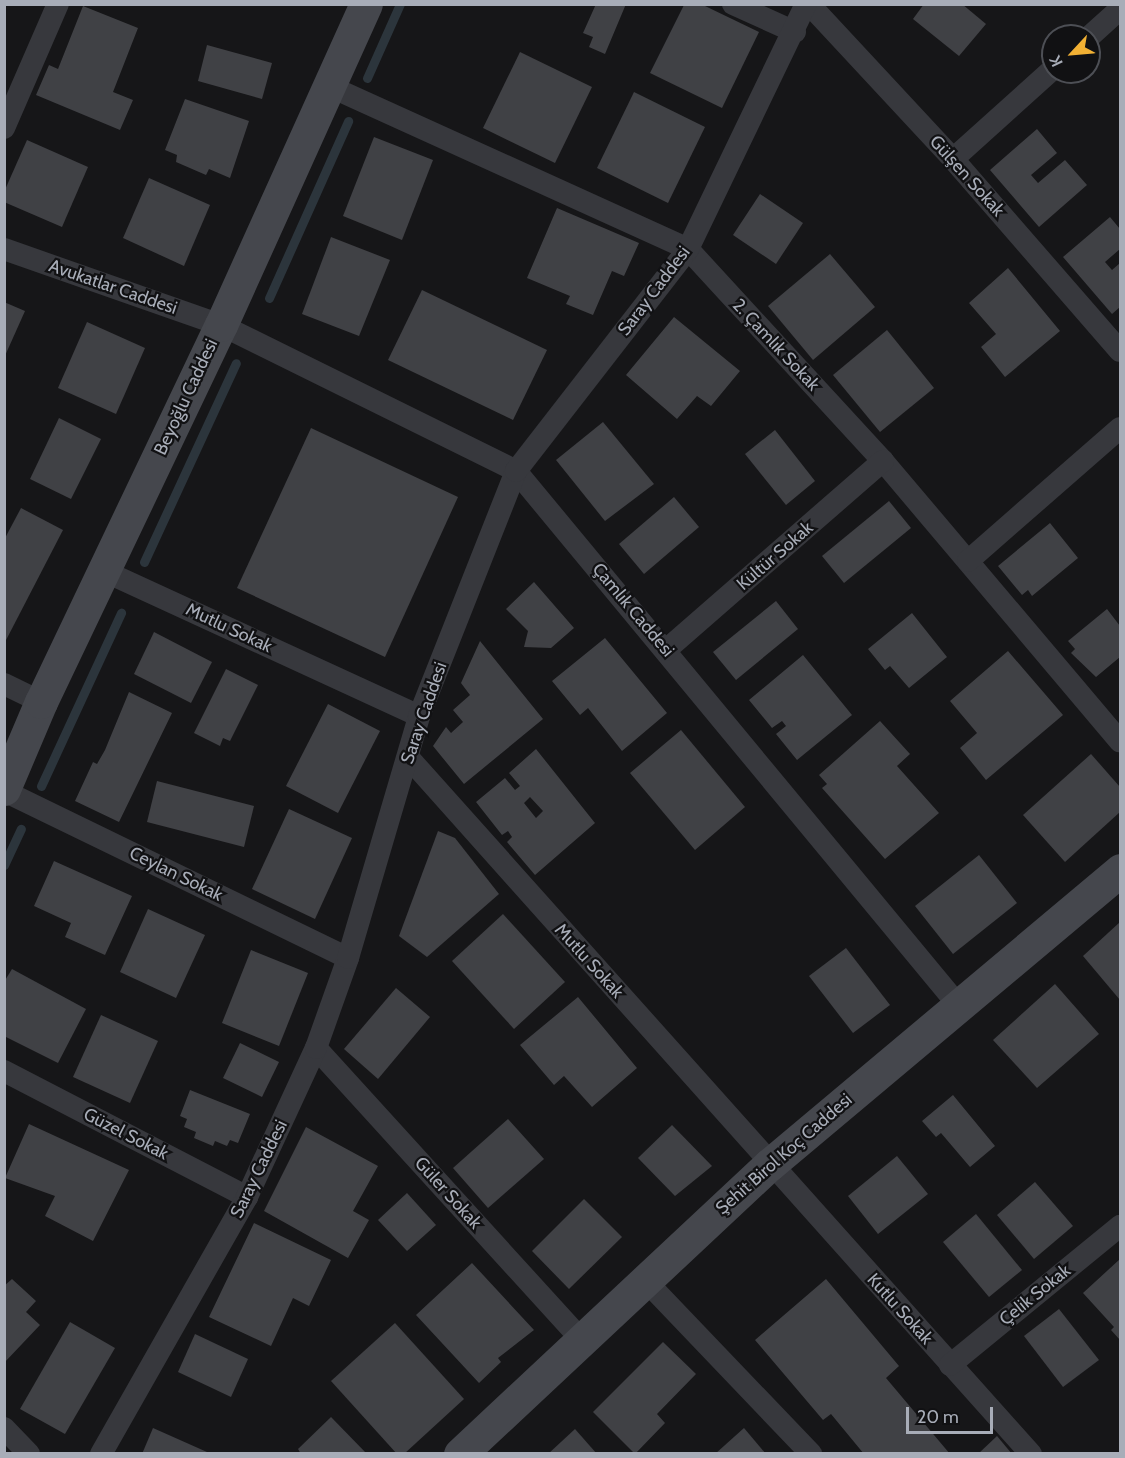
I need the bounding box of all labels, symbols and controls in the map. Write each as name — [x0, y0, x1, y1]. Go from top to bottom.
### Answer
north arrow — [1041, 24, 1101, 84]
text: K — [1045, 53, 1067, 70]
street label: Gülşen Sokak — [925, 131, 1009, 221]
street label: Saray Caddesi — [613, 242, 695, 340]
street label: Avukatlar Caddesi — [46, 255, 180, 319]
street label: 2. Çamlık Sokak — [728, 294, 824, 396]
street label: Beyoğlu Caddesi — [150, 336, 222, 458]
street label: Kültür Sokak — [733, 517, 817, 595]
street label: Çamlık Caddesi — [587, 559, 679, 661]
street label: Mutlu Sokak — [182, 599, 276, 657]
street label: Saray Caddesi — [396, 659, 452, 767]
street label: Ceylan Sokak — [126, 842, 226, 906]
street label: Mutlu Sokak — [550, 919, 628, 1003]
street label: Şehit Birol Koç Caddesi — [711, 1089, 857, 1219]
street label: Güzel Sokak — [80, 1103, 172, 1165]
street label: Saray Caddesi — [226, 1116, 292, 1222]
street label: Güler Sokak — [410, 1152, 486, 1234]
street label: Çelik Sokak — [995, 1260, 1075, 1330]
street label: Kutlu Sokak — [863, 1269, 937, 1349]
scale bar — [909, 1395, 996, 1433]
text: 20 m — [917, 1406, 959, 1428]

